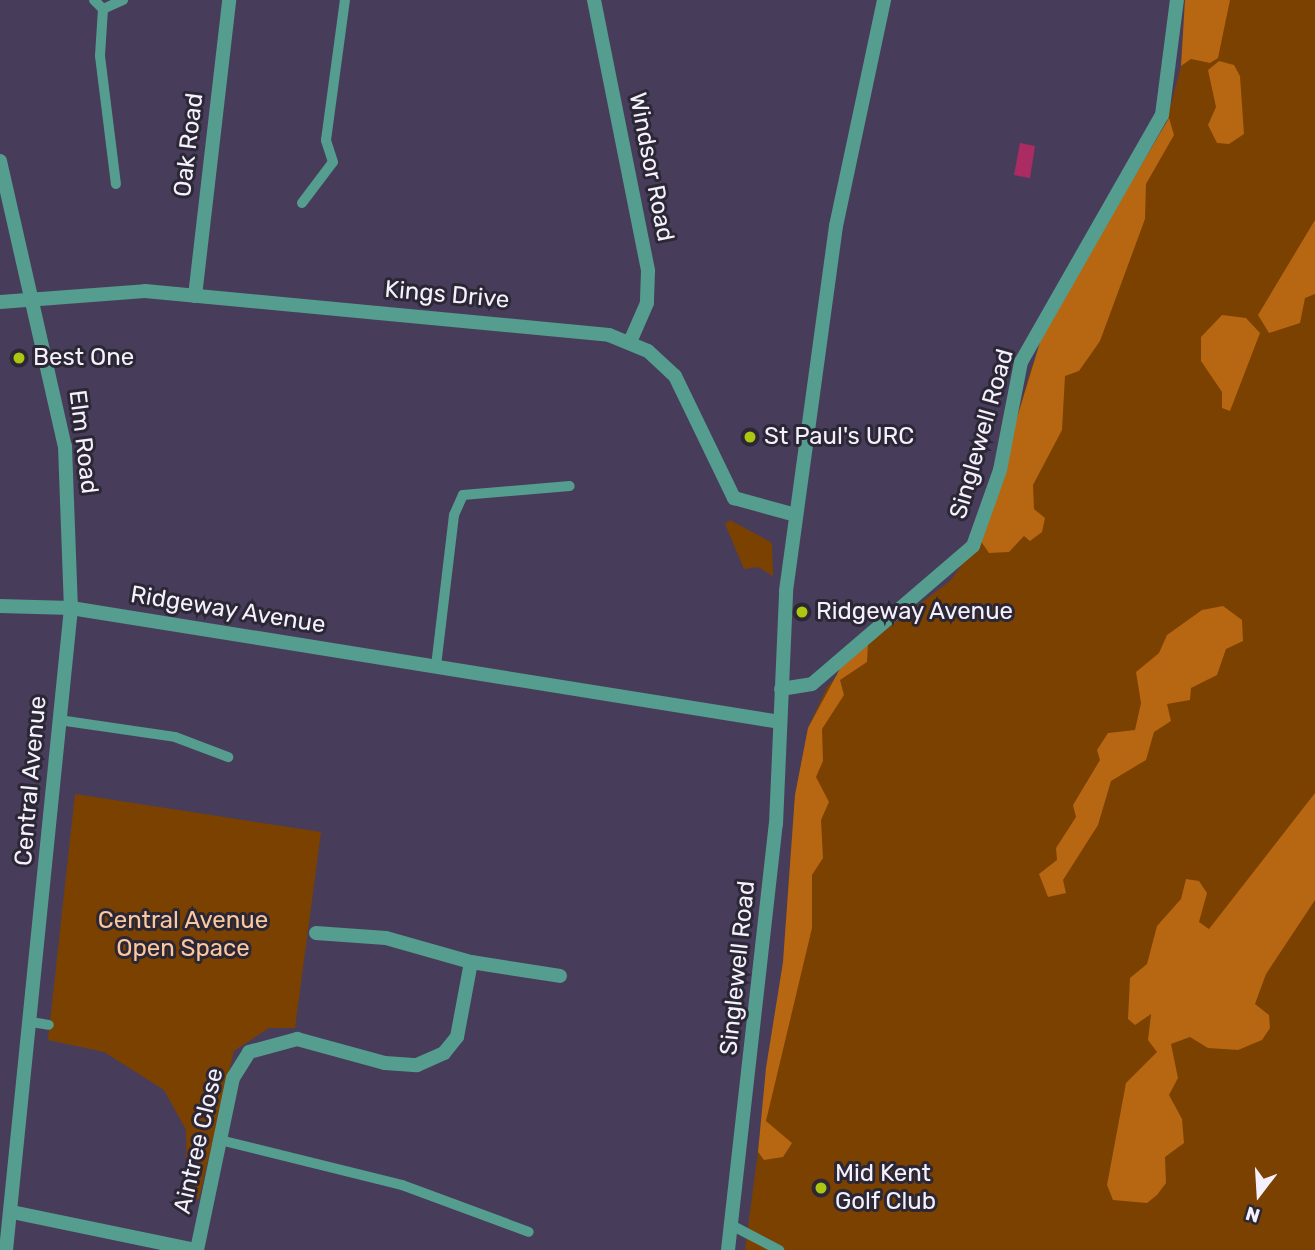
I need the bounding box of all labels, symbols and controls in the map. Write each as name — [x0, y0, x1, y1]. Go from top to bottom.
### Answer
street label: Windsor Road — [622, 90, 680, 244]
street label: Oak Road — [168, 91, 210, 199]
street label: Kings Drive — [383, 275, 511, 315]
place label: Best One — [33, 344, 134, 372]
street label: Singlewell Road — [944, 346, 1020, 522]
marker: Best One — [11, 350, 27, 366]
street label: Elm Road — [62, 388, 104, 496]
place label: St Paul's URC — [764, 423, 914, 451]
marker: St Paul's URC — [742, 429, 758, 445]
street label: Ridgeway Avenue — [128, 580, 328, 640]
place label: Ridgeway Avenue — [816, 598, 1014, 626]
marker: Ridgeway Avenue — [794, 604, 810, 620]
street label: Central Avenue — [9, 695, 53, 867]
street label: Singlewell Road — [715, 879, 761, 1057]
park label: Central Avenue Open Space — [97, 907, 269, 963]
street label: Aintree Close — [168, 1065, 230, 1217]
north arrow — [1224, 1159, 1294, 1229]
place label: Mid Kent Golf Club — [835, 1160, 937, 1216]
marker: Mid Kent Golf Club — [813, 1180, 829, 1196]
text: N — [1243, 1202, 1263, 1228]

